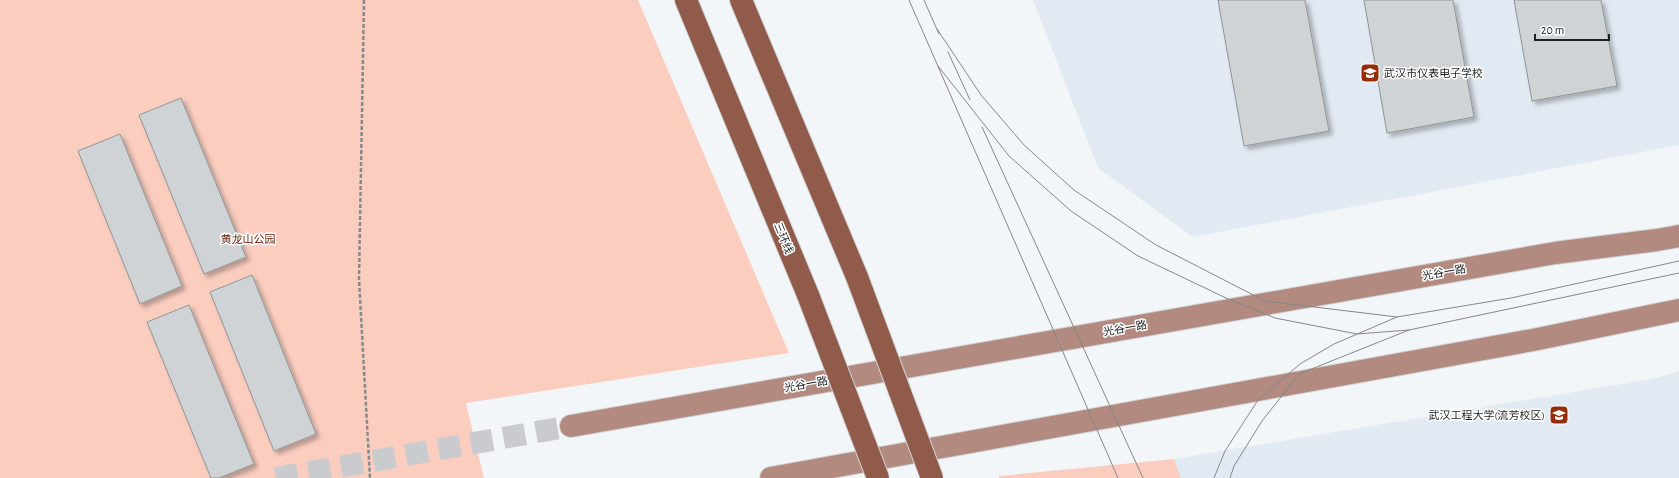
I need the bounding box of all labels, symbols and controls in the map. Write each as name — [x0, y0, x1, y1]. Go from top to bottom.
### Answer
scale bar — [1535, 16, 1609, 42]
text: 20 m — [1541, 24, 1564, 36]
school or university icon: 武汉市仪表电子学校 — [1359, 62, 1381, 84]
place label: 武汉市仪表电子学校 — [1384, 67, 1483, 79]
street label: 三环线 — [772, 221, 795, 256]
park label: 黄龙山公园 — [221, 233, 276, 245]
street label: 光谷一路 — [1421, 262, 1467, 282]
street label: 光谷一路 — [1102, 318, 1148, 338]
street label: 光谷一路 — [783, 374, 829, 394]
school or university icon: 武汉工程大学(流芳校区) — [1548, 404, 1570, 426]
place label: 武汉工程大学(流芳校区) — [1428, 409, 1545, 421]

